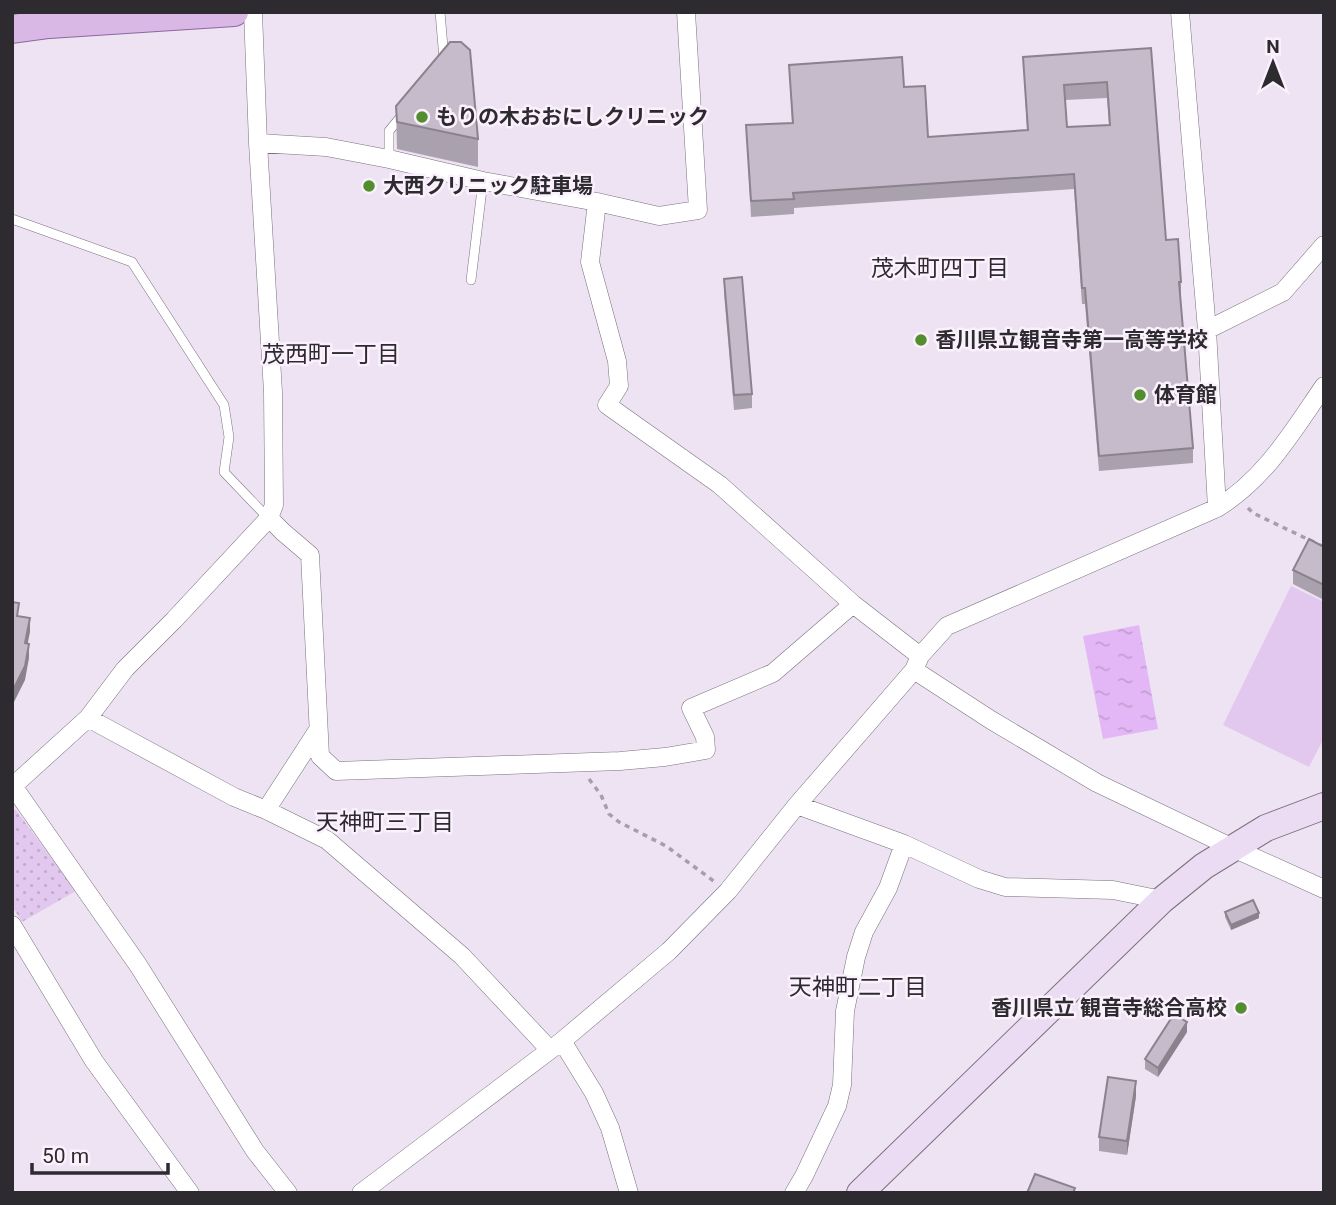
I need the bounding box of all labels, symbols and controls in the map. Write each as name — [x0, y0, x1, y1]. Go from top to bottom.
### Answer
north arrow — [1238, 28, 1308, 98]
text: N — [1266, 35, 1280, 58]
place label: もりの木おおにしクリニック — [436, 105, 709, 129]
marker: もりの木おおにしクリニック — [414, 109, 430, 125]
place label: 大西クリニック駐車場 — [383, 174, 593, 198]
marker: 大西クリニック駐車場 — [361, 178, 377, 194]
district label: 茂木町四丁目 — [871, 255, 1009, 282]
place label: 香川県立観音寺第一高等学校 — [935, 328, 1208, 352]
marker: 香川県立観音寺第一高等学校 — [913, 332, 929, 348]
district label: 茂西町一丁目 — [262, 341, 400, 368]
place label: 体育館 — [1154, 383, 1217, 407]
marker: 体育館 — [1132, 387, 1148, 403]
district label: 天神町三丁目 — [316, 809, 454, 836]
district label: 天神町二丁目 — [789, 974, 927, 1001]
place label: 香川県立 観音寺総合高校 — [991, 996, 1227, 1020]
marker: 香川県立 観音寺総合高校 — [1233, 1000, 1249, 1016]
scale bar — [32, 1132, 168, 1176]
text: 50 m — [42, 1144, 89, 1168]

